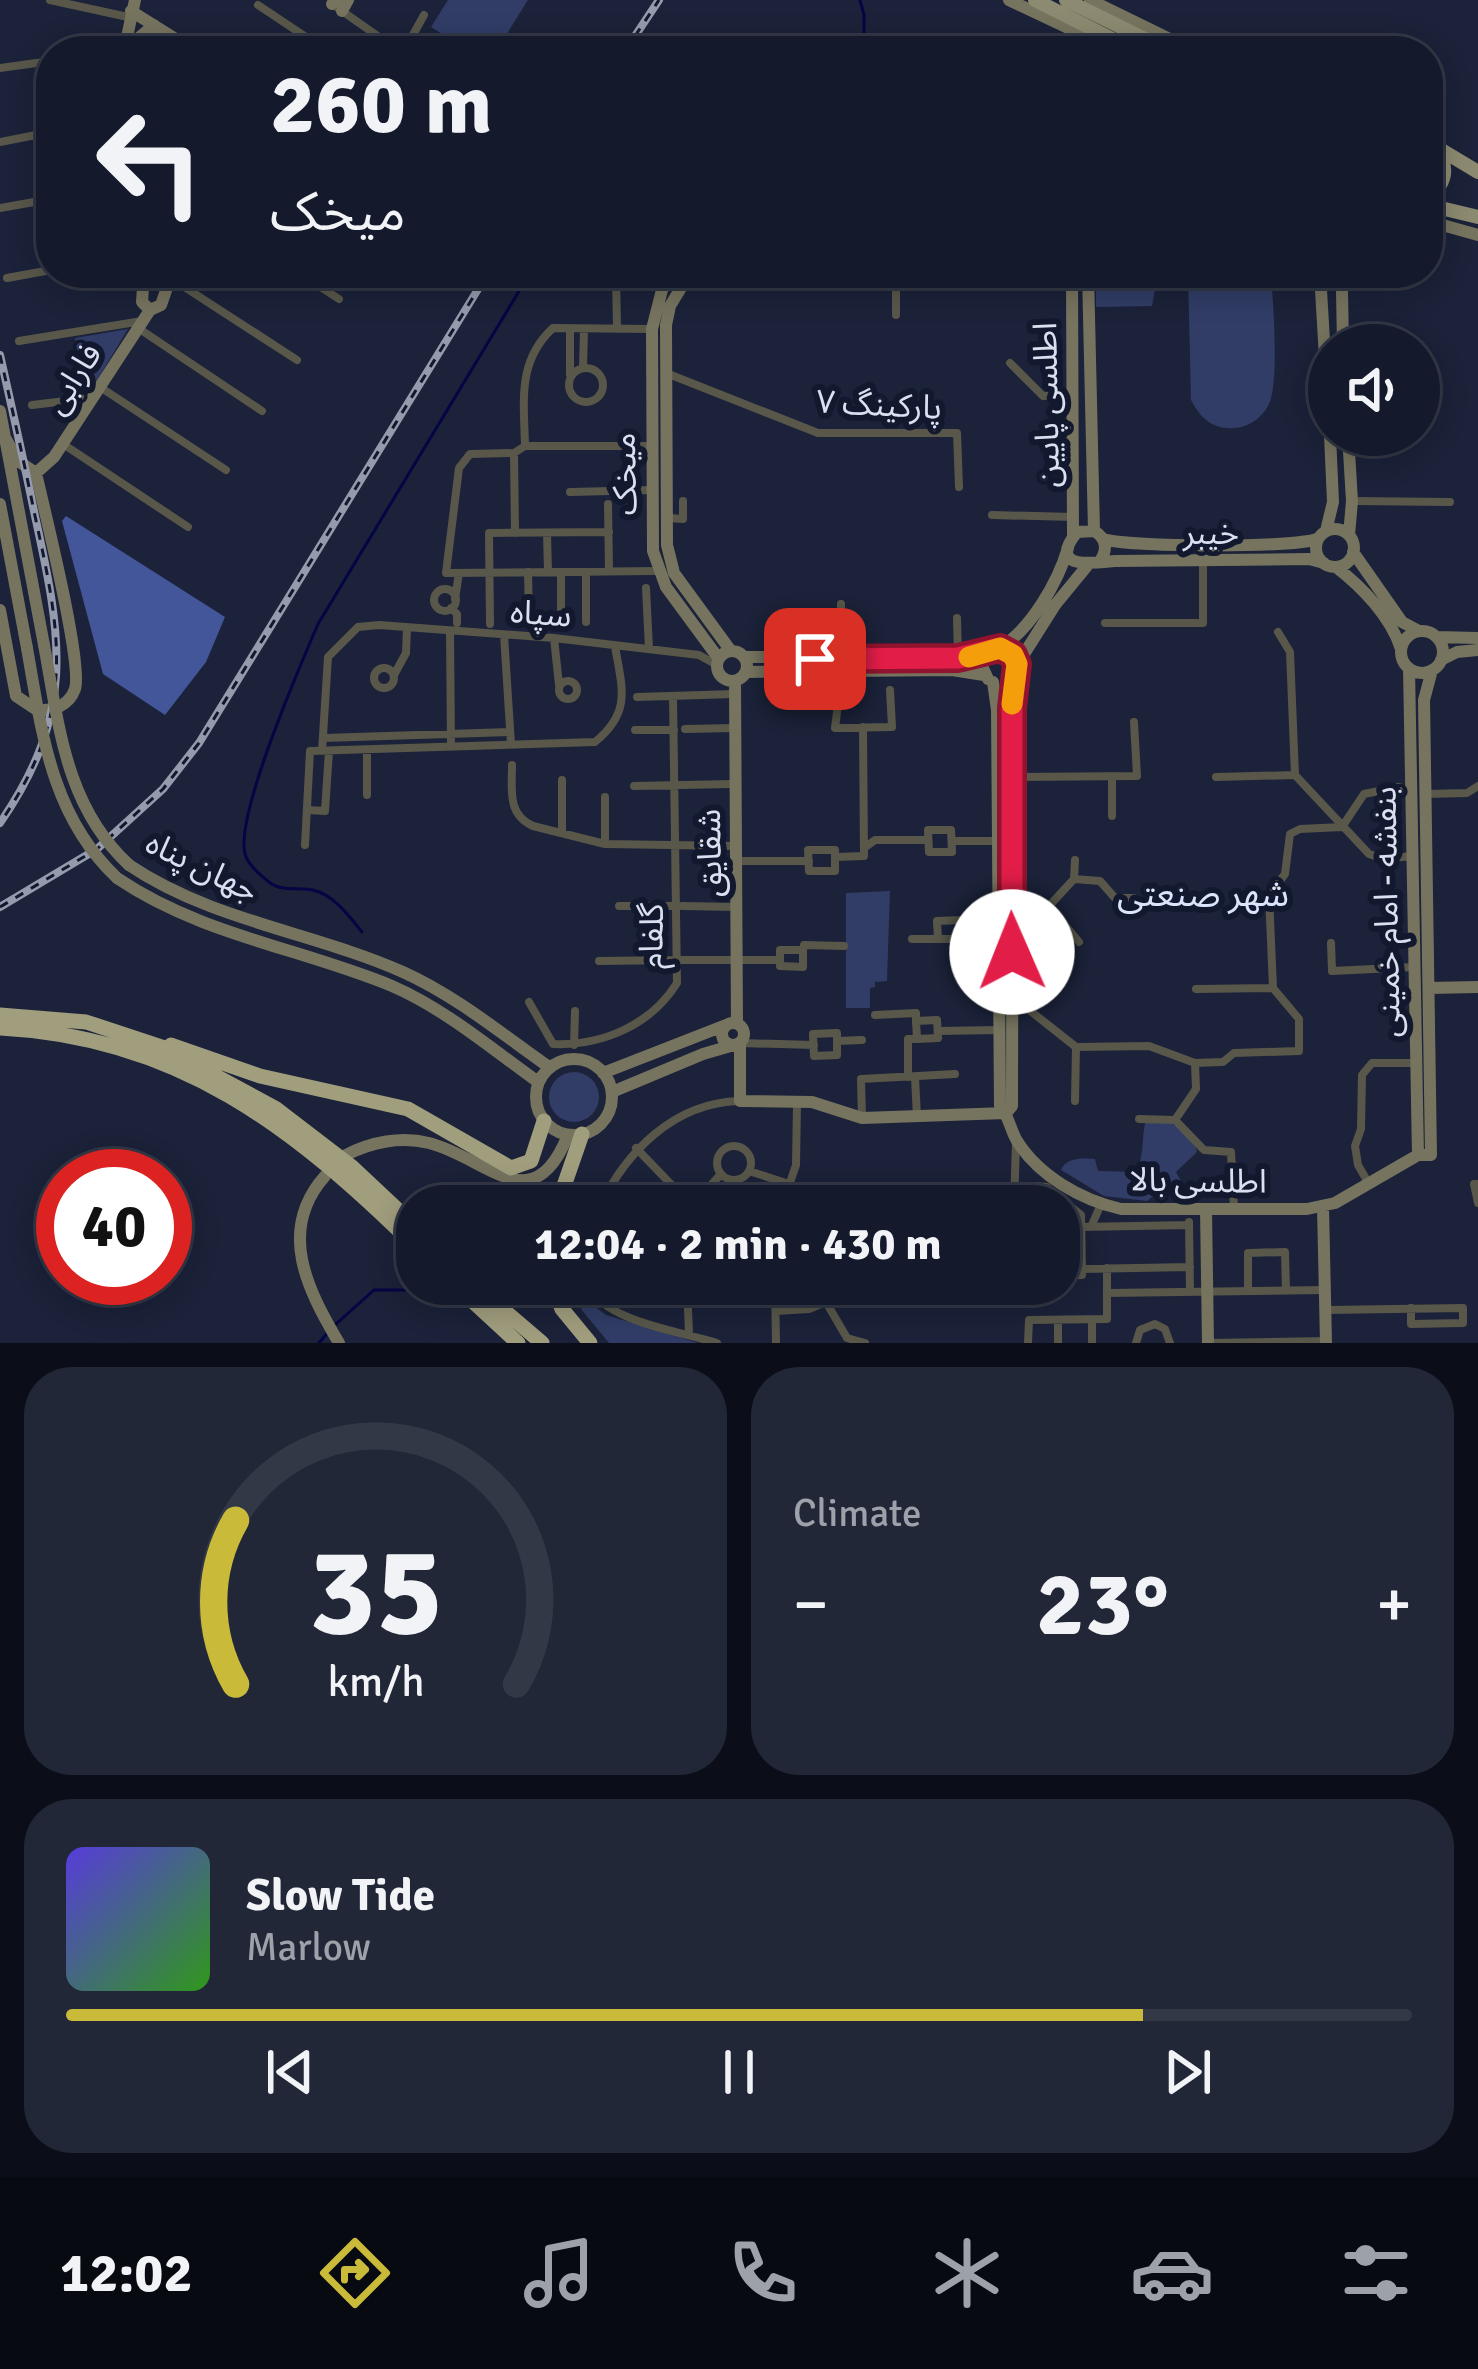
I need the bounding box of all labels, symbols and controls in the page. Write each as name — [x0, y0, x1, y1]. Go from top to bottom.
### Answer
text: 260 m — [270, 53, 492, 157]
icon: left — [72, 84, 228, 240]
text: میخک — [270, 179, 406, 246]
street label: اطلسی پایین — [1025, 322, 1069, 488]
map controls — [1308, 324, 1440, 456]
button: sound — [1308, 324, 1440, 456]
street label: فارابی — [35, 336, 111, 422]
street label: پارکینگ ۷ — [815, 381, 943, 429]
street label: میخک — [604, 432, 646, 516]
street label: خیبر — [1182, 513, 1239, 554]
street label: سپاه — [509, 591, 573, 637]
pin — [764, 608, 866, 710]
icon: arrive — [782, 626, 848, 692]
street label: بنفشه - امام خمینی — [1364, 786, 1413, 1038]
street label: شقایق — [689, 808, 731, 898]
street label: جهان پناه — [139, 822, 265, 912]
district label: شهر صنعتی — [1117, 872, 1289, 917]
position arrow — [949, 889, 1075, 1015]
street label: گلفام — [631, 903, 676, 969]
speed limit sign: 40 — [36, 1149, 192, 1305]
street label: اطلسی بالا — [1129, 1159, 1267, 1203]
text: 12:04 · 2 min · 430 m — [534, 1217, 942, 1272]
text: Climate — [793, 1489, 922, 1537]
text: 35 — [308, 1516, 443, 1669]
text: 23° — [1036, 1549, 1169, 1660]
text: − — [793, 1564, 829, 1645]
text: + — [1376, 1564, 1412, 1645]
text: km/h — [327, 1656, 424, 1709]
text: Slow Tide — [246, 1868, 435, 1923]
text: Marlow — [246, 1923, 371, 1971]
icon: previous — [257, 2039, 323, 2105]
icon: pause — [706, 2039, 772, 2105]
icon: next — [1155, 2039, 1221, 2105]
icon: directions — [313, 2231, 397, 2315]
icon: music — [517, 2231, 601, 2315]
icon: phone — [721, 2231, 805, 2315]
icon: climate — [925, 2231, 1009, 2315]
icon: car — [1130, 2231, 1214, 2315]
icon: filters — [1334, 2231, 1418, 2315]
text: 12:02 — [60, 2240, 193, 2307]

